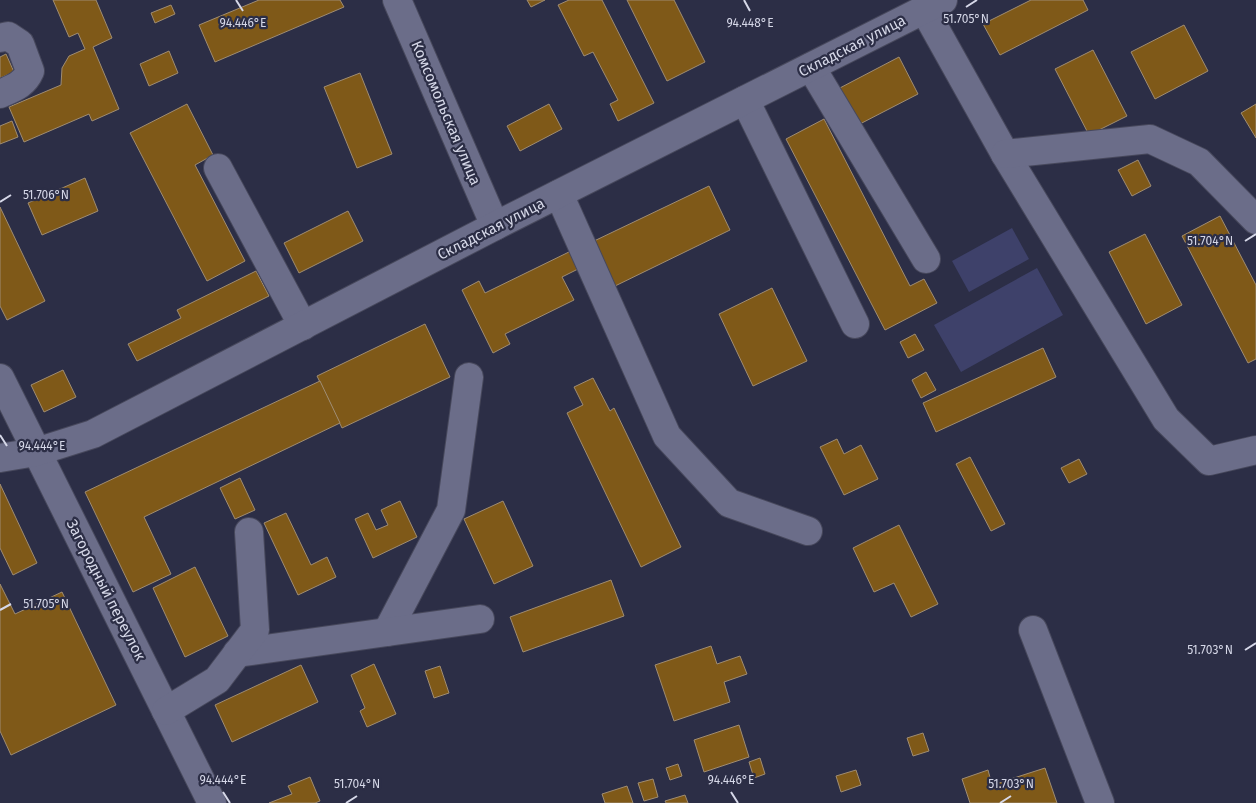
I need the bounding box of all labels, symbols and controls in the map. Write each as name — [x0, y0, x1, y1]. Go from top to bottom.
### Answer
street label: Складская улица — [795, 11, 909, 81]
text: 51.705°N — [943, 12, 989, 26]
text: 94.446°E — [220, 16, 266, 30]
text: 94.448°E — [726, 16, 774, 30]
street label: Комсомольская улица — [407, 38, 485, 188]
text: 51.706°N — [23, 188, 69, 202]
street label: Складская улица — [434, 194, 548, 264]
text: 51.704°N — [1187, 234, 1233, 248]
text: 94.444°E — [19, 439, 65, 453]
street label: Загородный переулок — [63, 516, 150, 664]
text: 51.705°N — [23, 597, 69, 611]
text: 51.703°N — [1187, 643, 1233, 657]
text: 94.444°E — [200, 773, 246, 787]
text: 94.446°E — [708, 773, 754, 787]
text: 51.704°N — [334, 777, 380, 791]
text: 51.703°N — [988, 777, 1034, 791]

